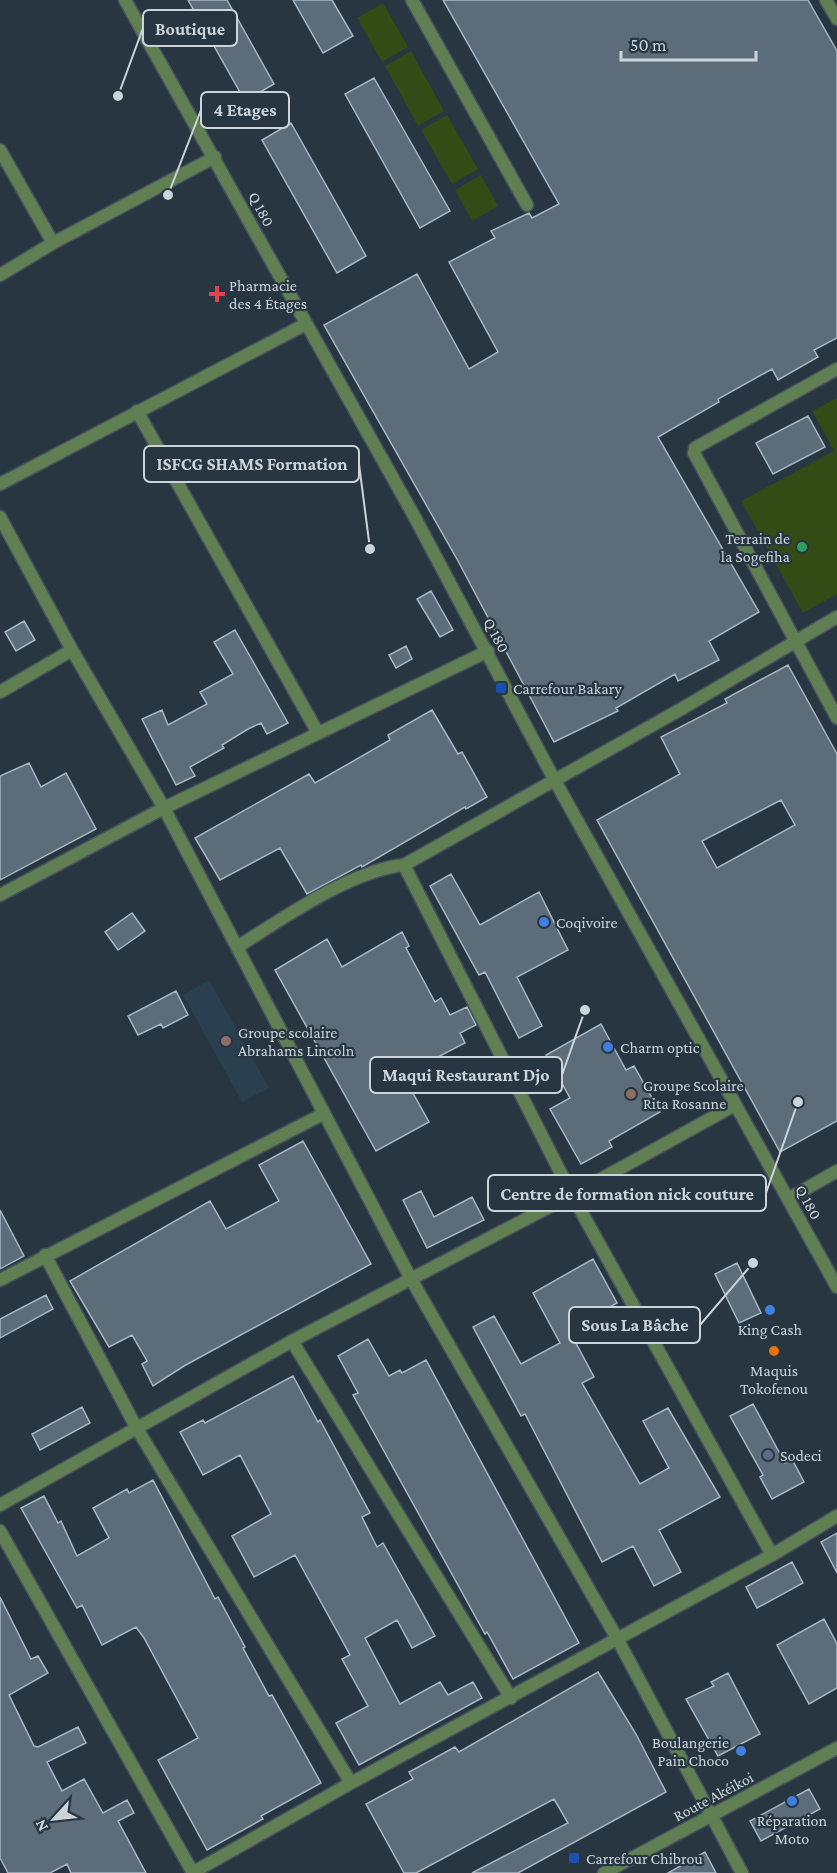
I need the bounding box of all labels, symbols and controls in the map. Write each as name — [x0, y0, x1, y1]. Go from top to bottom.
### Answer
callout: Boutique — [143, 10, 237, 46]
text: Boutique — [155, 19, 225, 39]
scale bar — [621, 24, 756, 62]
text: 50 m — [630, 35, 667, 55]
callout: 4 Etages — [201, 92, 289, 128]
text: 4 Etages — [213, 100, 277, 120]
street label: Q 180 — [245, 189, 278, 229]
place label: Pharmacie des 4 Étages — [229, 277, 307, 313]
marker: Pharmacie des 4 Étages — [210, 287, 224, 301]
callout: ISFCG SHAMS Formation — [144, 446, 359, 482]
text: ISFCG SHAMS Formation — [156, 454, 348, 474]
place label: Terrain de la Sogefiha — [721, 530, 791, 566]
marker: Terrain de la Sogefiha — [795, 540, 809, 554]
street label: Q 180 — [480, 615, 513, 655]
place label: Carrefour Bakary — [513, 680, 622, 698]
marker: Carrefour Bakary — [494, 681, 508, 695]
place label: Coqivoire — [556, 914, 617, 932]
marker: Coqivoire — [537, 915, 551, 929]
place label: Groupe scolaire Abrahams Lincoln — [238, 1024, 355, 1059]
marker: Groupe scolaire Abrahams Lincoln — [219, 1034, 233, 1048]
place label: Charm optic — [620, 1039, 700, 1057]
marker: Charm optic — [601, 1040, 615, 1054]
callout: Maqui Restaurant Djo — [370, 1057, 562, 1093]
text: Maqui Restaurant Djo — [382, 1065, 550, 1086]
place label: Groupe Scolaire Rita Rosanne — [643, 1077, 743, 1112]
marker: Groupe Scolaire Rita Rosanne — [624, 1087, 638, 1101]
callout: Centre de formation nick couture — [488, 1175, 766, 1211]
street label: Q 180 — [792, 1182, 825, 1222]
text: Centre de formation nick couture — [500, 1184, 754, 1204]
marker: King Cash — [763, 1303, 777, 1317]
callout: Sous La Bâche — [569, 1307, 700, 1343]
text: Sous La Bâche — [581, 1315, 689, 1335]
place label: King Cash — [738, 1321, 803, 1339]
marker: Maquis Tokofenou — [767, 1344, 781, 1358]
place label: Maquis Tokofenou — [740, 1362, 809, 1397]
place label: Sodeci — [780, 1447, 822, 1464]
marker: Sodeci — [761, 1448, 775, 1462]
place label: Boulangerie Pain Choco — [652, 1734, 729, 1769]
marker: Boulangerie Pain Choco — [734, 1744, 748, 1758]
street label: Route Akéikoi — [670, 1768, 756, 1825]
north arrow — [24, 1789, 84, 1849]
marker: Réparation Moto — [785, 1794, 799, 1808]
place label: Réparation Moto — [757, 1812, 828, 1847]
text: N — [31, 1817, 51, 1834]
place label: Carrefour Chibrou — [586, 1850, 703, 1867]
marker: Carrefour Chibrou — [567, 1851, 581, 1865]

